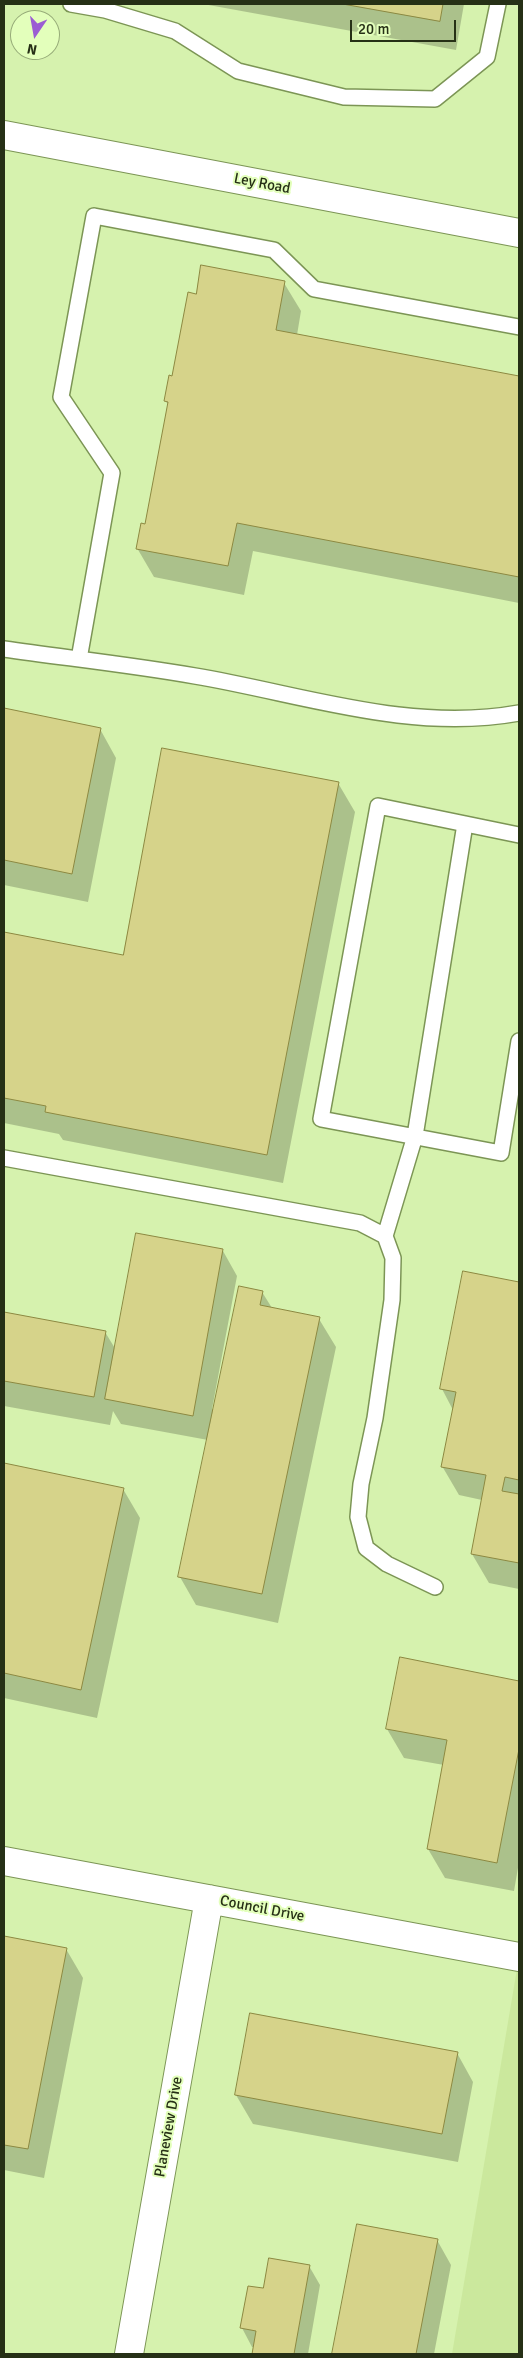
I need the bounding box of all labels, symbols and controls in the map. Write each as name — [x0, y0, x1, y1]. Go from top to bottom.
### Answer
north arrow — [10, 10, 60, 60]
scale bar — [353, 10, 459, 42]
text: 20 m — [358, 20, 389, 38]
text: N — [25, 40, 39, 59]
street label: Ley Road — [232, 170, 292, 198]
street label: Council Drive — [218, 1892, 306, 1926]
street label: Planeview Drive — [151, 2075, 187, 2179]

